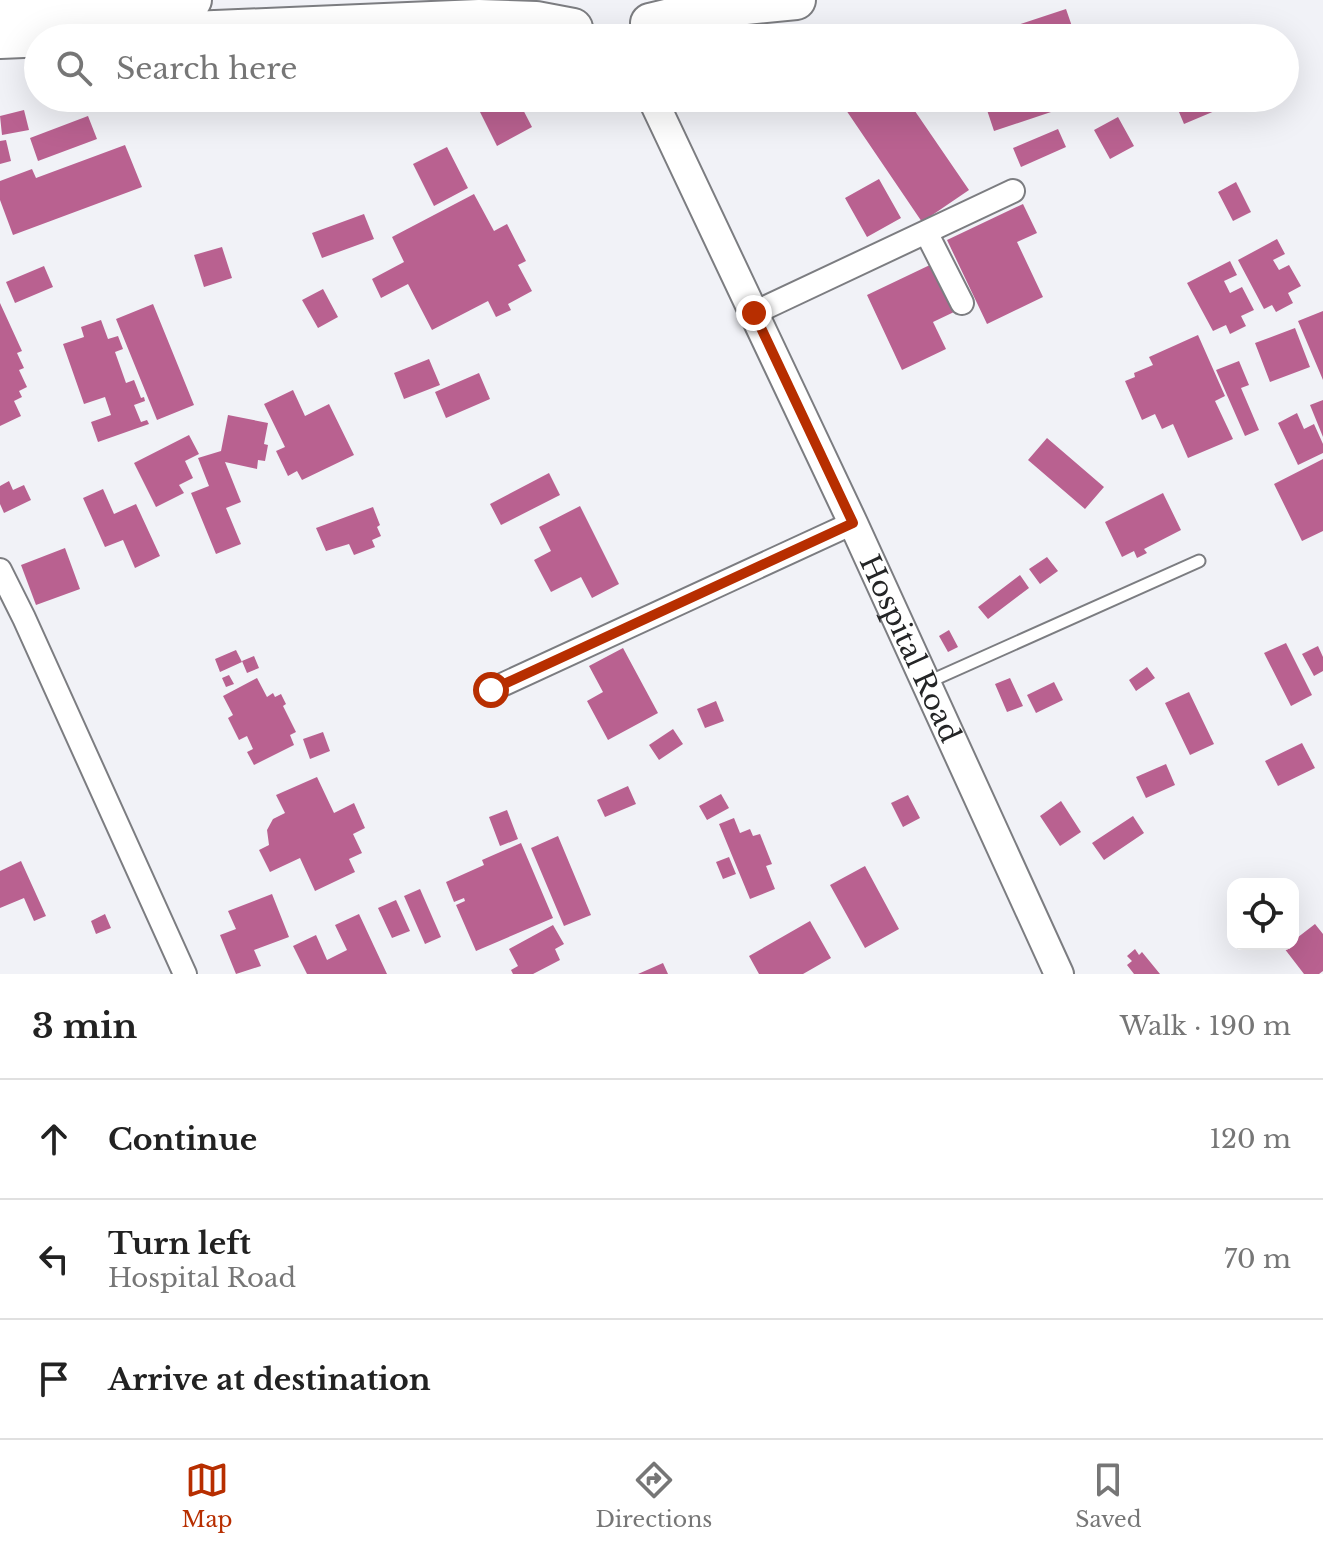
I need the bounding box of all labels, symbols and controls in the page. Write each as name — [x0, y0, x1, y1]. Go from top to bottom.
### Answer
search box — [24, 24, 1299, 112]
icon: search — [52, 46, 96, 90]
text: Search here — [116, 50, 297, 87]
route end — [736, 295, 772, 331]
street label: Hospital Road — [852, 549, 968, 748]
route start — [473, 672, 509, 708]
map controls — [1227, 878, 1299, 950]
button: locate — [1227, 878, 1299, 950]
text: 3 min — [32, 1005, 137, 1047]
text: Walk · 190 m — [1120, 1010, 1291, 1042]
icon: ahead — [32, 1117, 76, 1161]
text: Continue — [108, 1121, 257, 1158]
text: 120 m — [1209, 1123, 1291, 1155]
text: Turn left — [108, 1225, 251, 1262]
icon: left — [32, 1237, 76, 1281]
text: 70 m — [1224, 1243, 1291, 1275]
text: Hospital Road — [108, 1262, 296, 1294]
icon: arrive — [32, 1357, 76, 1401]
text: Arrive at destination — [108, 1361, 431, 1398]
tab: Map — [181, 1458, 233, 1533]
tab: Directions — [595, 1458, 712, 1533]
tab: Saved — [1075, 1458, 1142, 1533]

